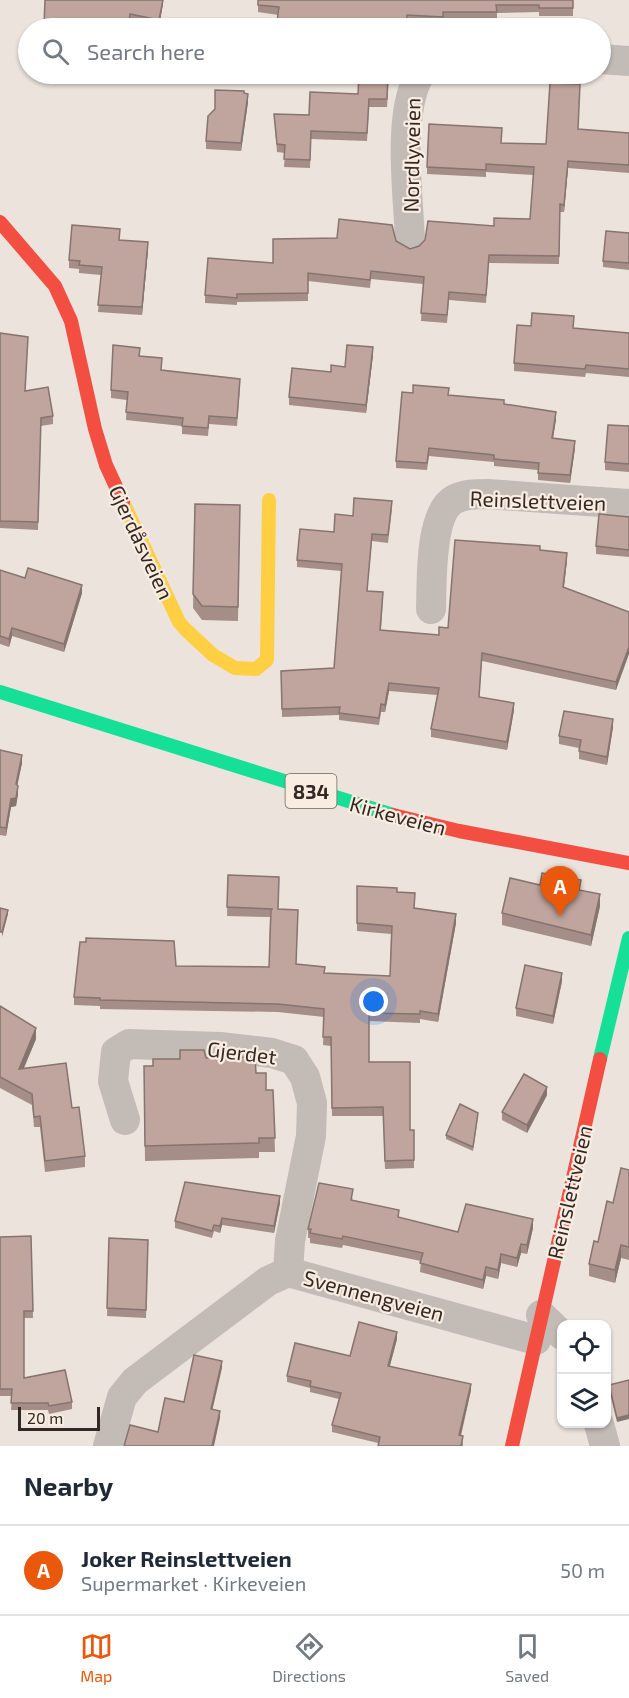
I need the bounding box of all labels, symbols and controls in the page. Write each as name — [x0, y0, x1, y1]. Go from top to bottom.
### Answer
search box — [18, 18, 611, 84]
icon: search — [39, 35, 72, 68]
text: Search here — [87, 38, 205, 64]
street label: Nordlyveien — [397, 97, 425, 213]
street label: Gjerdåsveien — [104, 481, 179, 603]
street label: Reinslettveien — [469, 485, 607, 515]
road number: 834 — [286, 774, 336, 808]
street label: Kirkeveien — [347, 790, 449, 840]
pin: A — [540, 866, 580, 916]
your location — [359, 987, 388, 1016]
street label: Gjerdet — [206, 1035, 278, 1070]
street label: Reinslettveien — [541, 1123, 597, 1261]
street label: Svennengveien — [301, 1264, 447, 1326]
map controls — [557, 1320, 611, 1428]
button: locate — [557, 1320, 611, 1374]
button: layers — [557, 1374, 611, 1428]
scale bar — [18, 1404, 100, 1432]
text: 20 m — [27, 1408, 63, 1427]
text: Nearby — [24, 1470, 113, 1501]
text: Joker Reinslettveien — [81, 1545, 292, 1571]
text: A — [37, 1558, 50, 1582]
text: 50 m — [560, 1558, 605, 1582]
text: Supermarket · Kirkeveien — [81, 1571, 306, 1595]
tab: Map — [80, 1630, 113, 1685]
tab: Directions — [272, 1630, 346, 1685]
tab: Saved — [505, 1630, 549, 1685]

